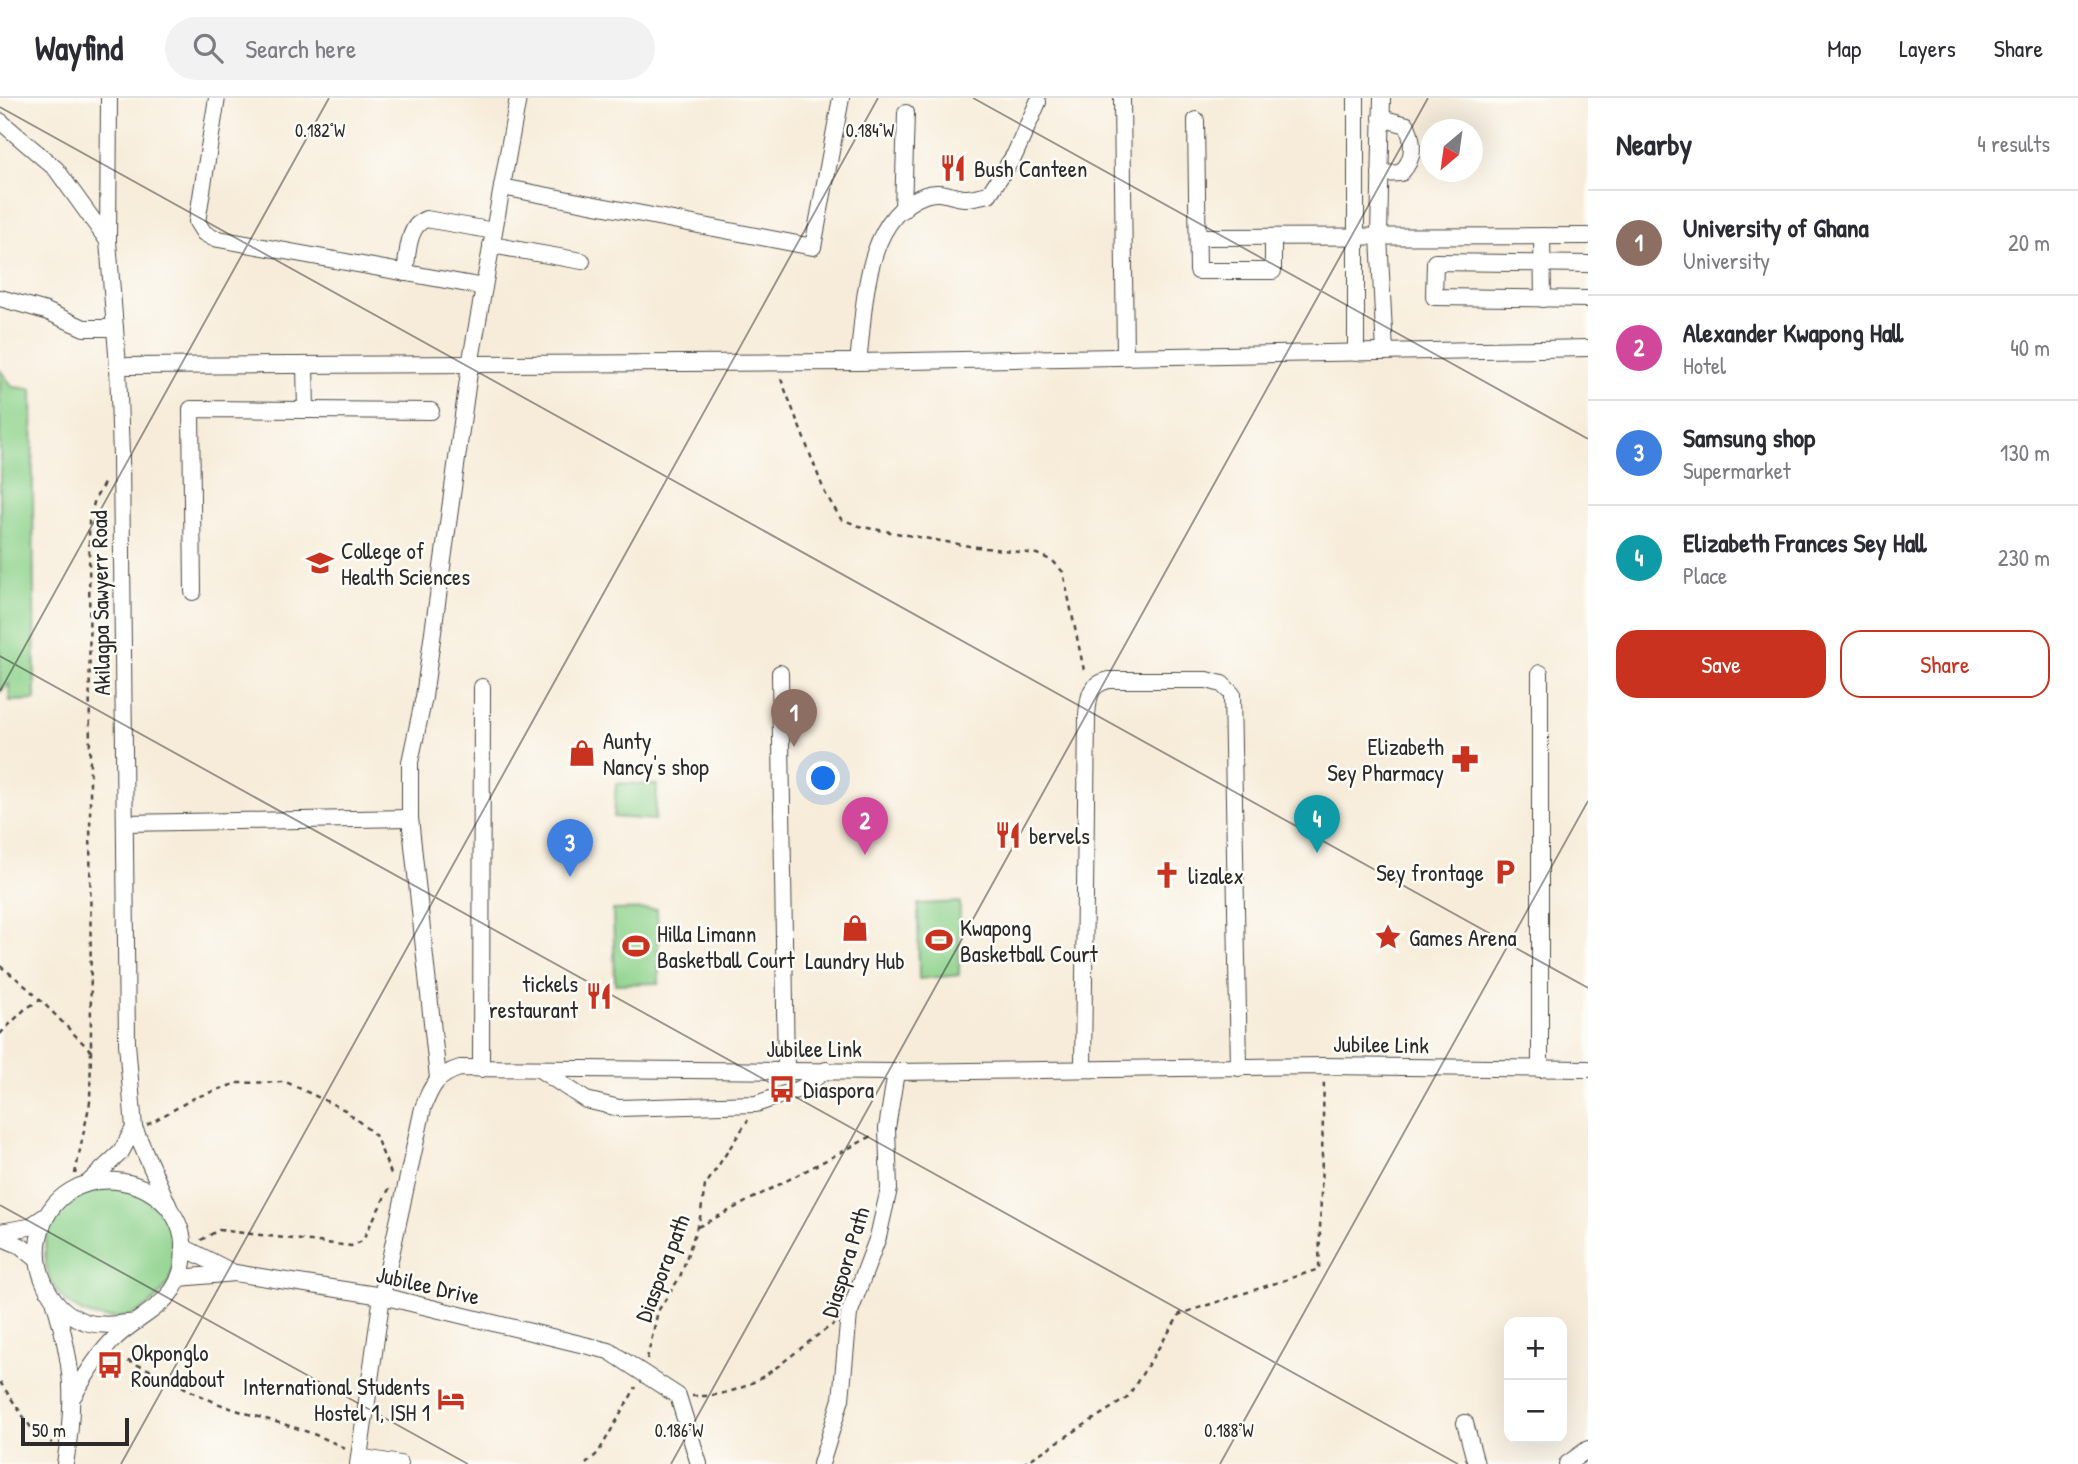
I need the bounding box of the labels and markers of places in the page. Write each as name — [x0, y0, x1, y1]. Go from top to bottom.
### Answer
restaurant icon: Bush Canteen — [938, 153, 968, 183]
place label: Bush Canteen — [974, 153, 1087, 184]
place label: College of Health Sciences — [341, 535, 470, 592]
school or university icon: College of Health Sciences — [305, 548, 335, 578]
pin: 1 — [771, 689, 817, 747]
place label: Aunty Nancy's shop — [603, 725, 709, 782]
place label: Elizabeth Sey Pharmacy — [1327, 731, 1444, 788]
shop icon: Aunty Nancy's shop — [567, 738, 597, 768]
pharmacy icon: Elizabeth Sey Pharmacy — [1450, 744, 1480, 774]
pin: 4 — [1294, 795, 1340, 853]
pin: 2 — [842, 797, 888, 855]
pin: 3 — [547, 819, 593, 877]
restaurant icon: bervels — [993, 820, 1023, 850]
place label: bervels — [1029, 820, 1090, 851]
place label: Sey frontage — [1376, 857, 1484, 888]
parking icon: Sey frontage — [1490, 857, 1520, 887]
church icon: lizalex — [1152, 860, 1182, 890]
place label: lizalex — [1188, 860, 1244, 891]
place label: Kwapong Basketball Court — [960, 912, 1099, 969]
shop icon: Laundry Hub — [840, 913, 870, 943]
place label: Hilla Limann Basketball Court — [657, 918, 796, 975]
place icon: Games Arena — [1373, 922, 1403, 952]
place label: Games Arena — [1409, 922, 1517, 953]
sports icon: Kwapong Basketball Court — [924, 925, 954, 955]
sports icon: Hilla Limann Basketball Court — [621, 931, 651, 961]
place label: Laundry Hub — [805, 945, 905, 976]
place label: tickels restaurant — [489, 968, 579, 1025]
restaurant icon: tickels restaurant — [584, 981, 614, 1011]
bus stop icon: Diaspora — [767, 1074, 797, 1104]
place label: Diaspora — [803, 1074, 874, 1105]
place label: Okponglo Roundabout — [131, 1337, 225, 1394]
bus stop icon: Okponglo Roundabout — [95, 1350, 125, 1380]
place label: International Students Hostel 1, ISH 1 — [243, 1371, 430, 1428]
hotel icon: International Students Hostel 1, ISH 1 — [436, 1384, 466, 1414]

